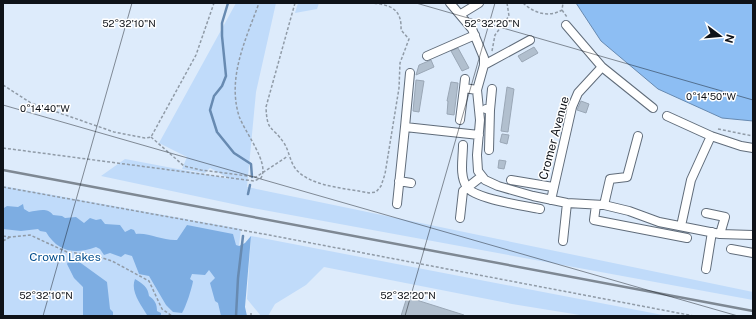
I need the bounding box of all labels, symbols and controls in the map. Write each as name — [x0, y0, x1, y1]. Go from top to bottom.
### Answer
north arrow — [700, 16, 740, 56]
text: 52°32'10"N — [102, 17, 156, 29]
text: 52°32'20"N — [464, 17, 520, 29]
text: N — [723, 33, 737, 45]
text: 0°14'50"W — [686, 90, 736, 102]
street label: Cromer Avenue — [536, 95, 572, 181]
text: 0°14'40"W — [20, 102, 70, 114]
park label: Crown Lakes — [29, 250, 101, 264]
text: 52°32'10"N — [19, 289, 73, 301]
text: 52°32'20"N — [380, 289, 436, 301]

